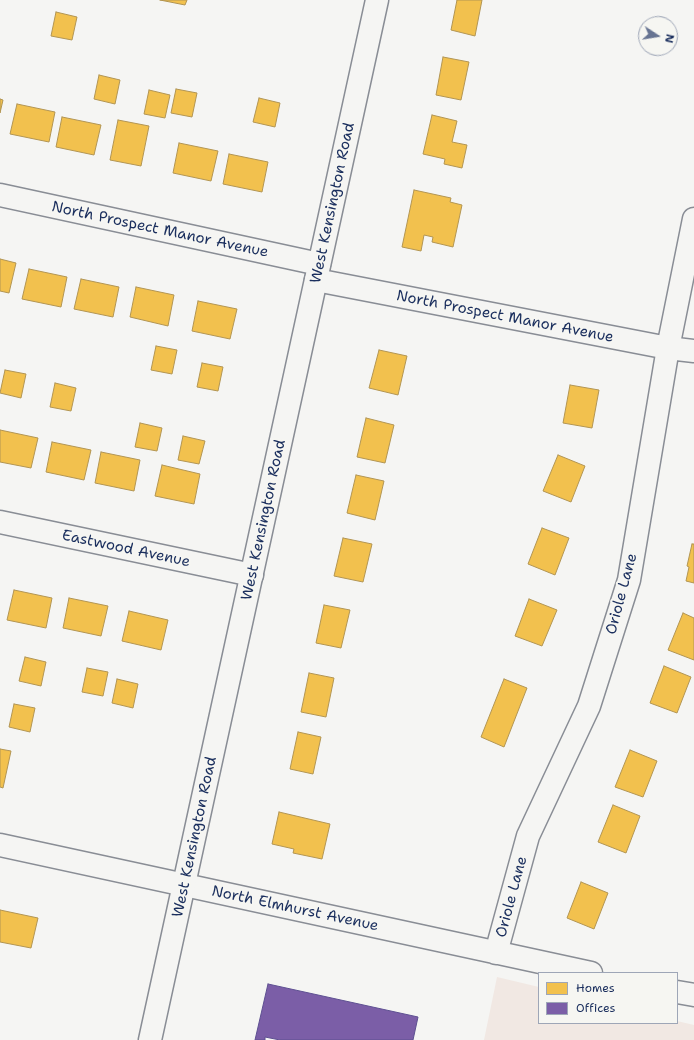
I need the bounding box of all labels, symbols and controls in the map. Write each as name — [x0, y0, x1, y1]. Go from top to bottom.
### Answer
north arrow — [638, 16, 678, 56]
text: N — [661, 33, 677, 44]
street label: West Kensington Road — [307, 121, 359, 285]
street label: North Prospect Manor Avenue — [50, 198, 270, 262]
street label: North Prospect Manor Avenue — [395, 287, 615, 347]
street label: West Kensington Road — [238, 438, 290, 602]
street label: Eastwood Avenue — [60, 527, 192, 571]
street label: Oriole Lane — [603, 551, 641, 637]
street label: West Kensington Road — [169, 755, 221, 919]
street label: Oriole Lane — [493, 854, 531, 940]
street label: North Elmhurst Avenue — [210, 883, 380, 935]
legend — [538, 972, 678, 1024]
text: Homes — [576, 980, 615, 996]
text: Offices — [576, 1000, 616, 1016]

